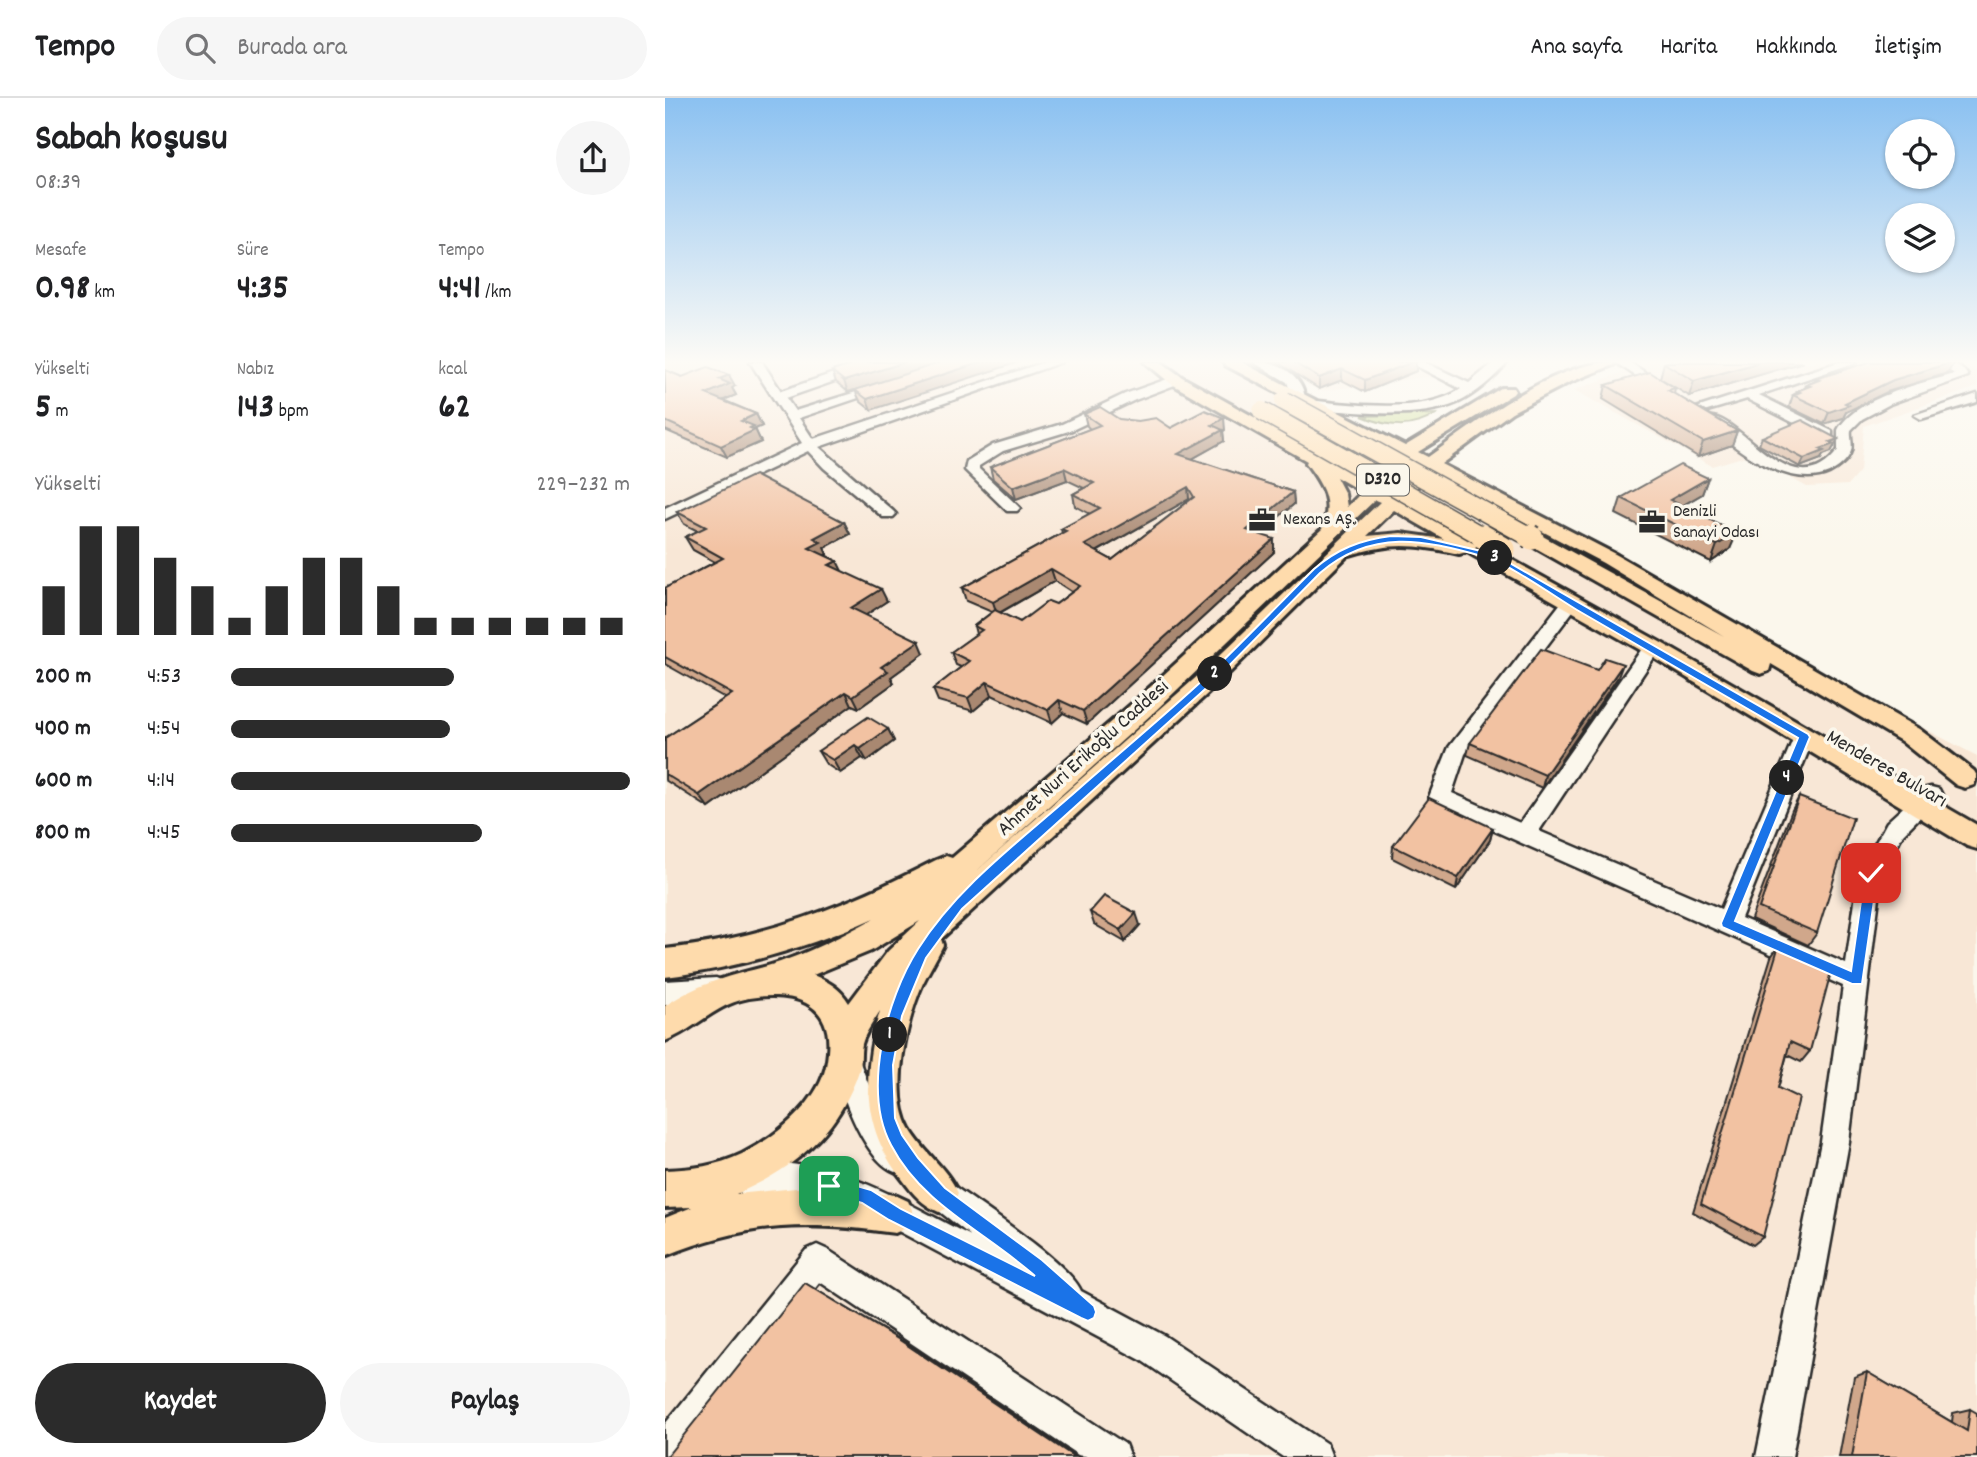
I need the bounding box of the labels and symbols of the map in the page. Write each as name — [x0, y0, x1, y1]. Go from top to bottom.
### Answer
road number: D320 — [1357, 464, 1409, 496]
place label: Denizli Sanayi Odası — [1673, 500, 1759, 546]
office icon: Nexans AŞ. — [1247, 505, 1277, 535]
office icon: Denizli Sanayi Odası — [1637, 507, 1667, 537]
place label: Nexans AŞ. — [1283, 508, 1355, 533]
pin: 3 — [1477, 540, 1513, 575]
pin: 2 — [1197, 656, 1233, 692]
street label: Ahmet Nuri Erikoğlu Caddesi — [991, 673, 1177, 844]
street label: Menderes Bulvarı — [1820, 723, 1952, 817]
pin: 4 — [1769, 760, 1805, 796]
pin — [1841, 843, 1901, 903]
pin: 1 — [873, 1018, 908, 1052]
pin — [799, 1156, 859, 1216]

